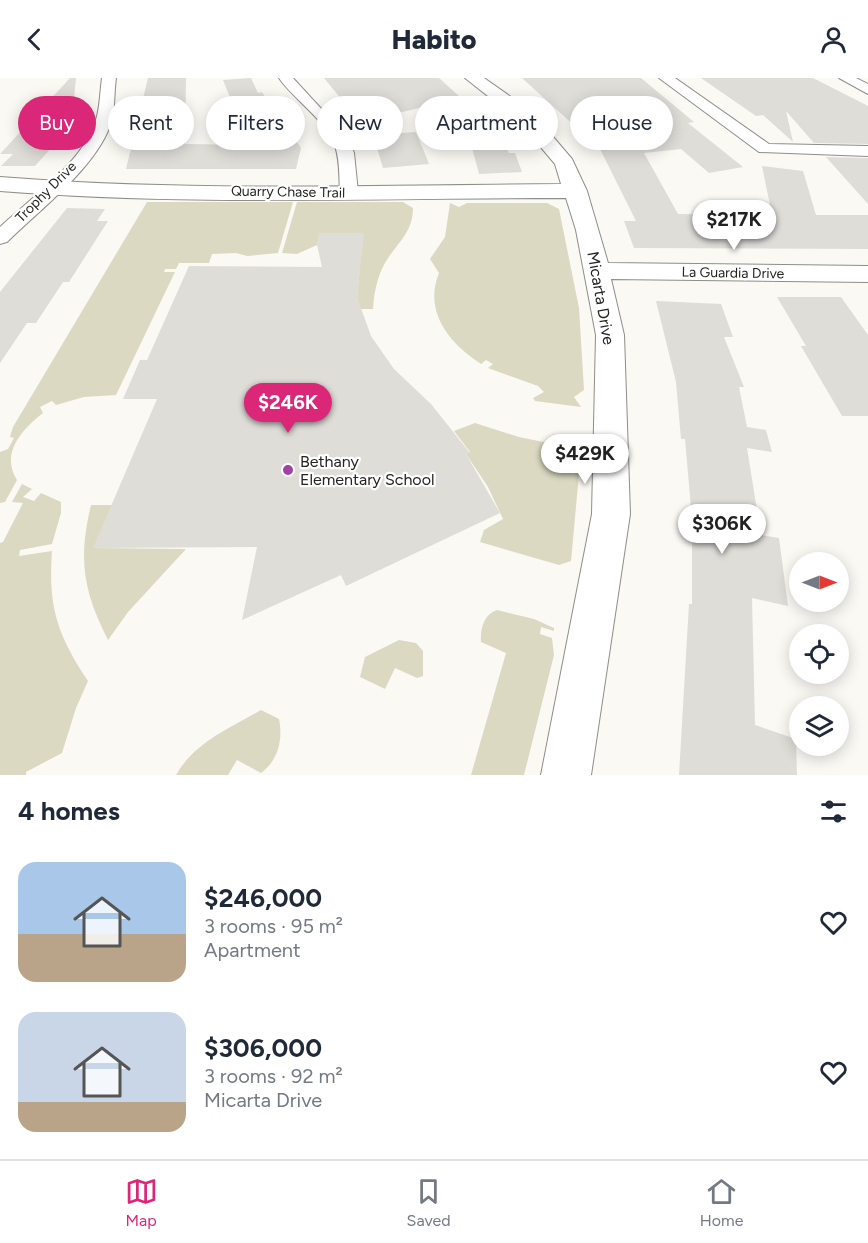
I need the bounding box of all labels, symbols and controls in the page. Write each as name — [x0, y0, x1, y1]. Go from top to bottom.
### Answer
icon: back — [18, 23, 51, 56]
text: Habito — [391, 23, 477, 56]
icon: person — [817, 23, 850, 56]
chip: Buy — [18, 96, 96, 150]
chip: Rent — [108, 96, 194, 150]
chip: Filters — [206, 96, 305, 150]
chip: New — [317, 96, 403, 150]
chip: Apartment — [415, 96, 558, 150]
chip: House — [570, 96, 673, 150]
street label: Trophy Drive — [12, 158, 80, 226]
street label: Quarry Chase Trail — [231, 183, 345, 201]
pin: $217K — [692, 200, 776, 251]
text: $217K — [706, 207, 762, 231]
street label: Micarta Drive — [583, 250, 619, 346]
street label: La Guardia Drive — [682, 264, 785, 282]
pin: $246K — [246, 383, 330, 434]
text: $246K — [258, 390, 318, 414]
pin: $429K — [543, 434, 627, 485]
text: $429K — [555, 441, 615, 465]
place label: Bethany Elementary School — [300, 452, 434, 489]
marker: Bethany Elementary School — [281, 463, 295, 477]
pin: $306K — [680, 504, 764, 555]
text: $306K — [692, 511, 752, 535]
north arrow — [789, 552, 849, 612]
map controls — [789, 552, 849, 756]
button: locate — [789, 624, 849, 684]
button: layers — [789, 696, 849, 756]
text: 4 homes — [18, 795, 120, 827]
icon: filters — [817, 795, 850, 828]
text: $246,000 — [204, 882, 322, 914]
icon: home — [66, 886, 138, 958]
icon: heart — [817, 906, 850, 939]
text: 3 rooms · 95 m² — [204, 914, 343, 938]
text: Apartment — [204, 938, 301, 962]
text: $306,000 — [204, 1032, 322, 1064]
icon: home — [66, 1036, 138, 1108]
icon: heart — [817, 1056, 850, 1089]
text: 3 rooms · 92 m² — [204, 1064, 343, 1088]
text: Micarta Drive — [204, 1088, 322, 1112]
tab: Map — [125, 1175, 158, 1230]
tab: Saved — [407, 1175, 451, 1230]
tab: Home — [700, 1175, 743, 1230]

